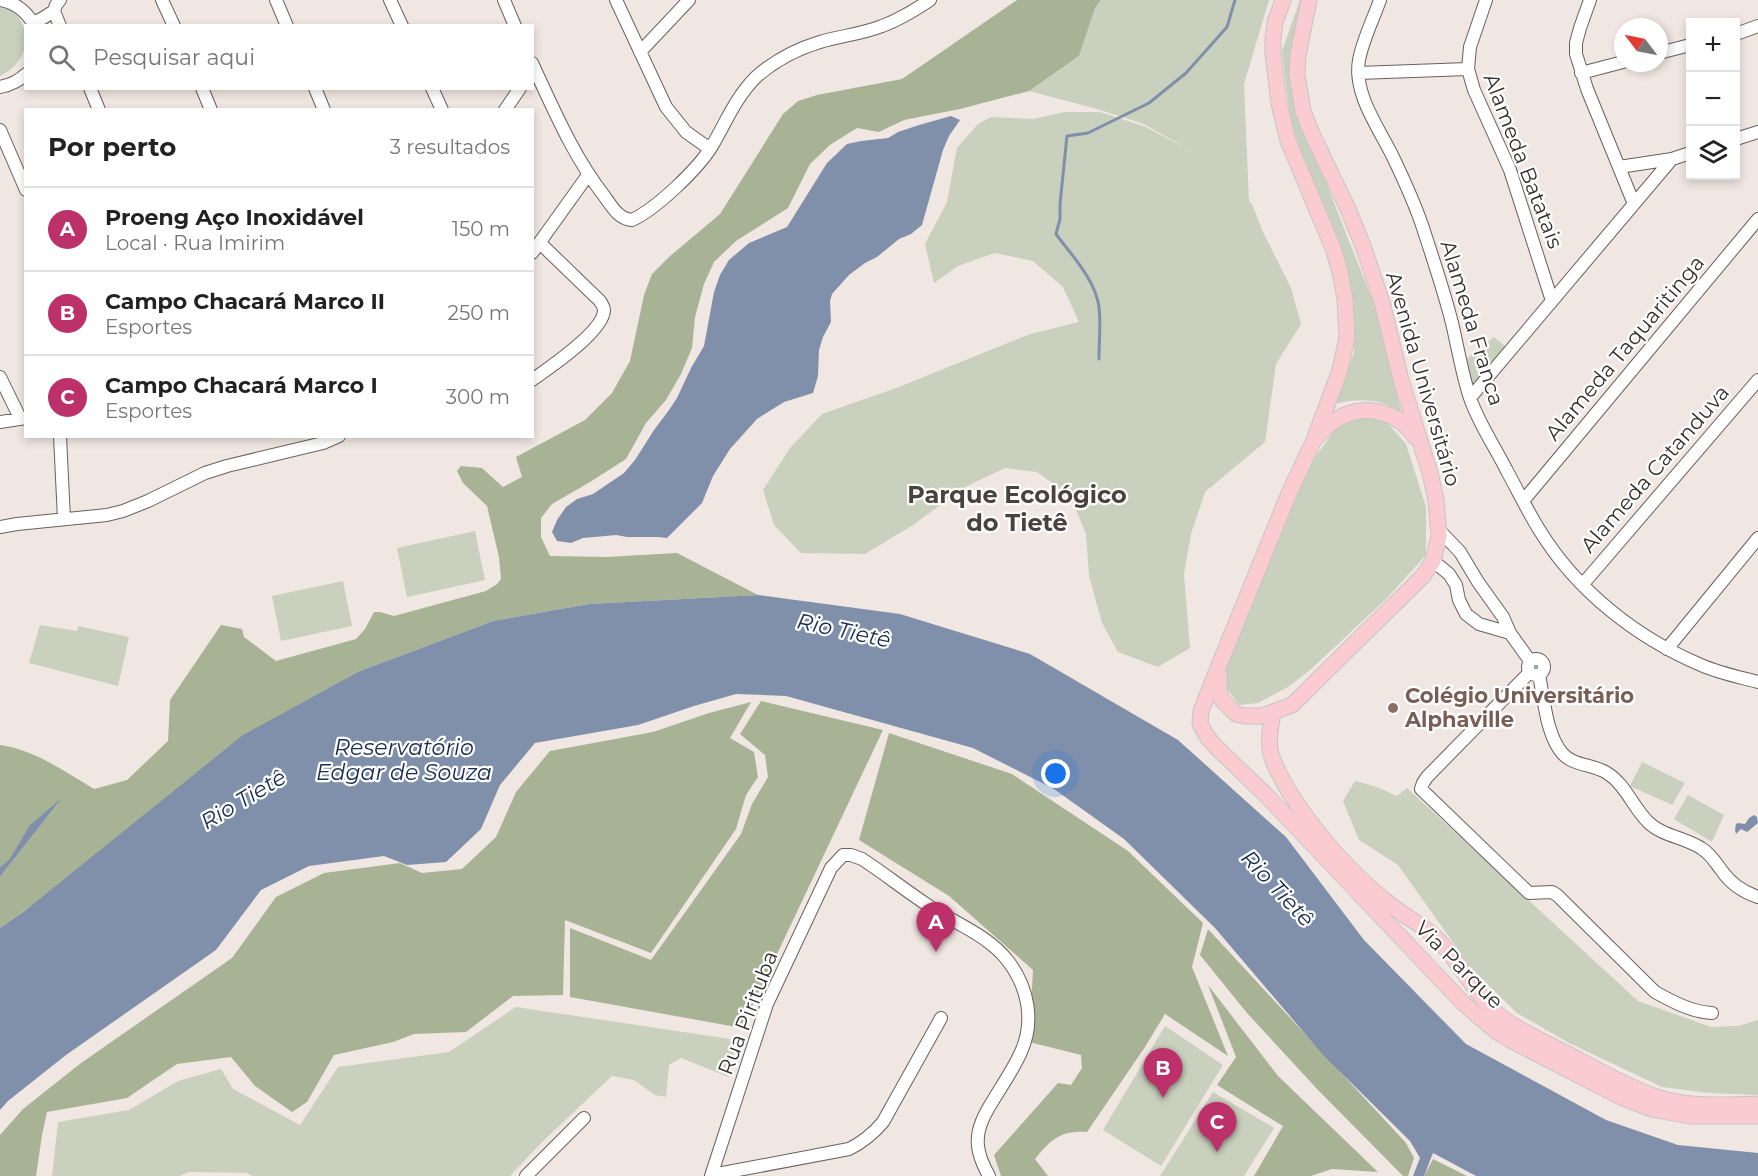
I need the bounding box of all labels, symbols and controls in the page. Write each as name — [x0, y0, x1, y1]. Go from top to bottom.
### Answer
north arrow — [1614, 18, 1668, 72]
map controls — [1686, 18, 1740, 180]
button: + — [1686, 18, 1740, 72]
search box — [24, 24, 534, 90]
icon: search — [45, 41, 78, 74]
text: Pesquisar aqui — [93, 44, 255, 71]
street label: Alameda Batatais — [1479, 70, 1568, 252]
button: − — [1686, 72, 1740, 126]
button: layers — [1686, 126, 1740, 180]
text: Por perto — [48, 131, 176, 163]
text: 3 resultados — [390, 135, 510, 159]
text: Proeng Aço Inoxidável — [105, 204, 364, 231]
text: A — [60, 217, 75, 241]
text: 150 m — [452, 217, 510, 241]
text: Local · Rua Imirim — [105, 231, 285, 255]
street label: Alameda Franca — [1435, 237, 1510, 409]
street label: Alameda Taquaritinga — [1540, 250, 1709, 445]
street label: Avenida Universitário — [1381, 269, 1466, 489]
text: Campo Chacará Marco II — [105, 288, 385, 315]
text: B — [60, 301, 75, 325]
text: 250 m — [448, 301, 510, 325]
text: Esportes — [105, 315, 192, 339]
text: Campo Chacará Marco I — [105, 372, 378, 399]
street label: Alameda Catanduva — [1575, 380, 1734, 558]
text: C — [60, 385, 75, 409]
text: 300 m — [446, 385, 510, 409]
text: Esportes — [105, 399, 192, 423]
district label: Parque Ecológico do Tietê — [907, 480, 1127, 537]
water label: Rio Tietê — [795, 607, 893, 654]
place label: Colégio Universitário Alphaville — [1404, 683, 1634, 732]
marker: Colégio Universitário Alphaville — [1386, 701, 1400, 715]
water label: Reservatório Edgar de Souza — [316, 734, 492, 786]
your location — [1041, 759, 1070, 788]
water label: Rio Tietê — [196, 763, 291, 835]
water label: Rio Tietê — [1235, 844, 1320, 932]
pin: A — [916, 902, 956, 952]
street label: Via Parque — [1410, 915, 1509, 1014]
street label: Rua Pirituba — [712, 947, 783, 1078]
pin: B — [1144, 1048, 1182, 1098]
pin: C — [1198, 1102, 1236, 1152]

